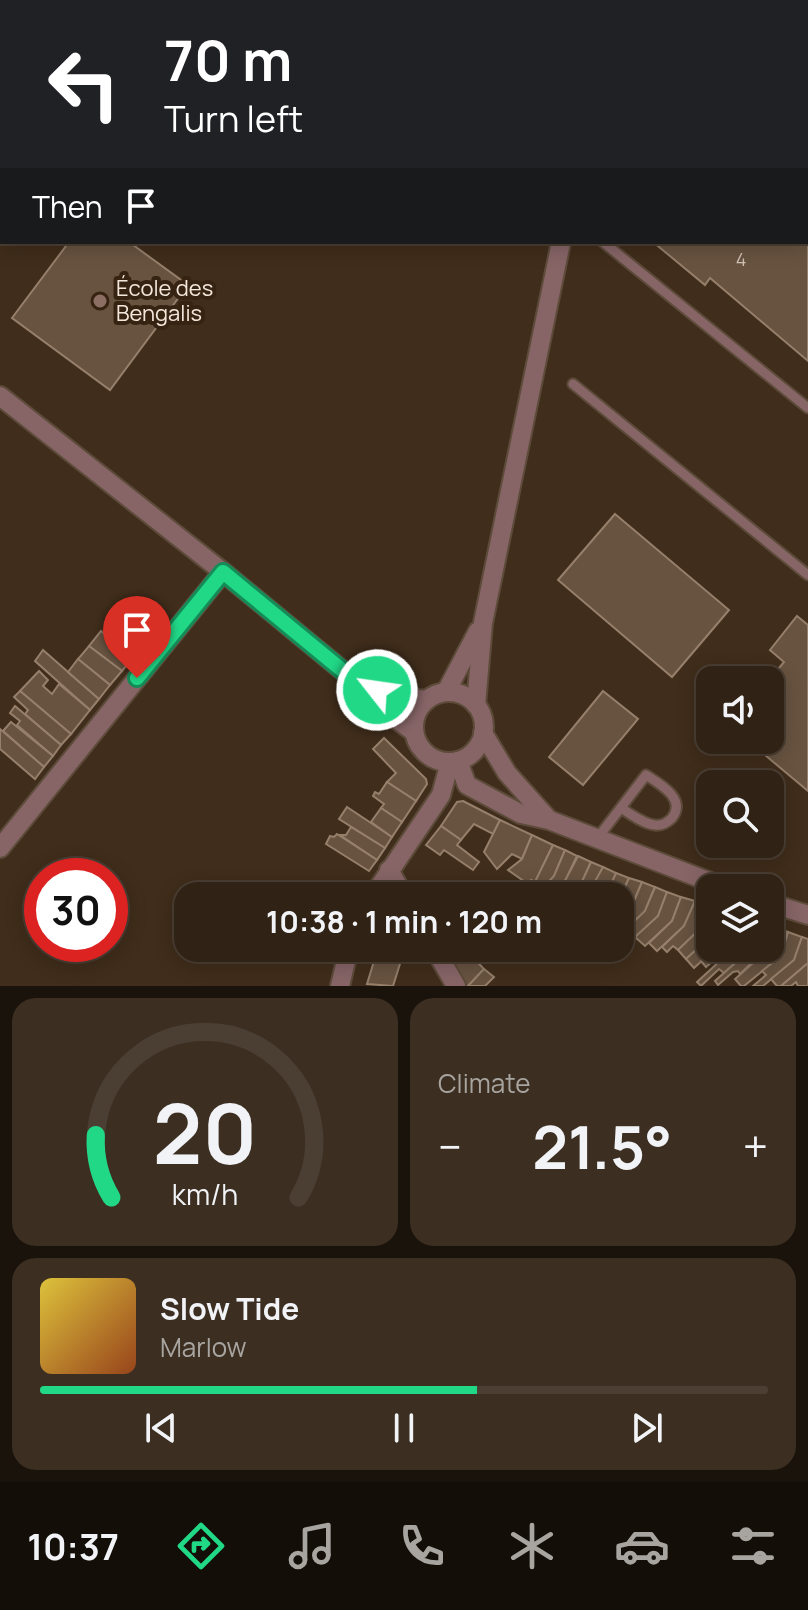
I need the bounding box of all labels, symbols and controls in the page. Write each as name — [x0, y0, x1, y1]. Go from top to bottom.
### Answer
text: 70 m — [164, 21, 292, 98]
icon: left — [32, 32, 136, 136]
text: Turn left — [164, 94, 303, 143]
icon: arrive — [119, 184, 163, 228]
text: Then — [32, 186, 103, 227]
house number: 4 — [736, 247, 746, 271]
place label: École des Bengalis — [116, 273, 213, 328]
marker: École des Bengalis — [91, 292, 109, 310]
pin — [103, 596, 171, 678]
icon: arrive — [115, 608, 159, 652]
position arrow — [335, 648, 419, 732]
map controls — [696, 666, 784, 962]
button: sound — [696, 666, 784, 754]
button: search — [696, 770, 784, 858]
speed limit sign: 30 — [24, 858, 128, 962]
button: layers — [696, 874, 784, 962]
text: 10:38 · 1 min · 120 m — [266, 901, 542, 942]
text: Climate — [438, 1065, 530, 1101]
text: 20 — [153, 1075, 257, 1189]
text: 21.5° — [532, 1105, 672, 1187]
text: − — [438, 1116, 462, 1176]
text: + — [743, 1116, 768, 1176]
text: km/h — [172, 1175, 238, 1214]
text: Slow Tide — [160, 1288, 299, 1329]
text: Marlow — [160, 1329, 247, 1365]
icon: previous — [139, 1406, 183, 1450]
icon: pause — [382, 1406, 426, 1450]
icon: next — [625, 1406, 669, 1450]
icon: directions — [173, 1518, 229, 1574]
icon: music — [284, 1518, 340, 1574]
icon: phone — [394, 1518, 450, 1574]
icon: climate — [504, 1518, 560, 1574]
icon: car — [614, 1518, 670, 1574]
icon: filters — [725, 1518, 781, 1574]
text: 10:37 — [27, 1522, 119, 1571]

